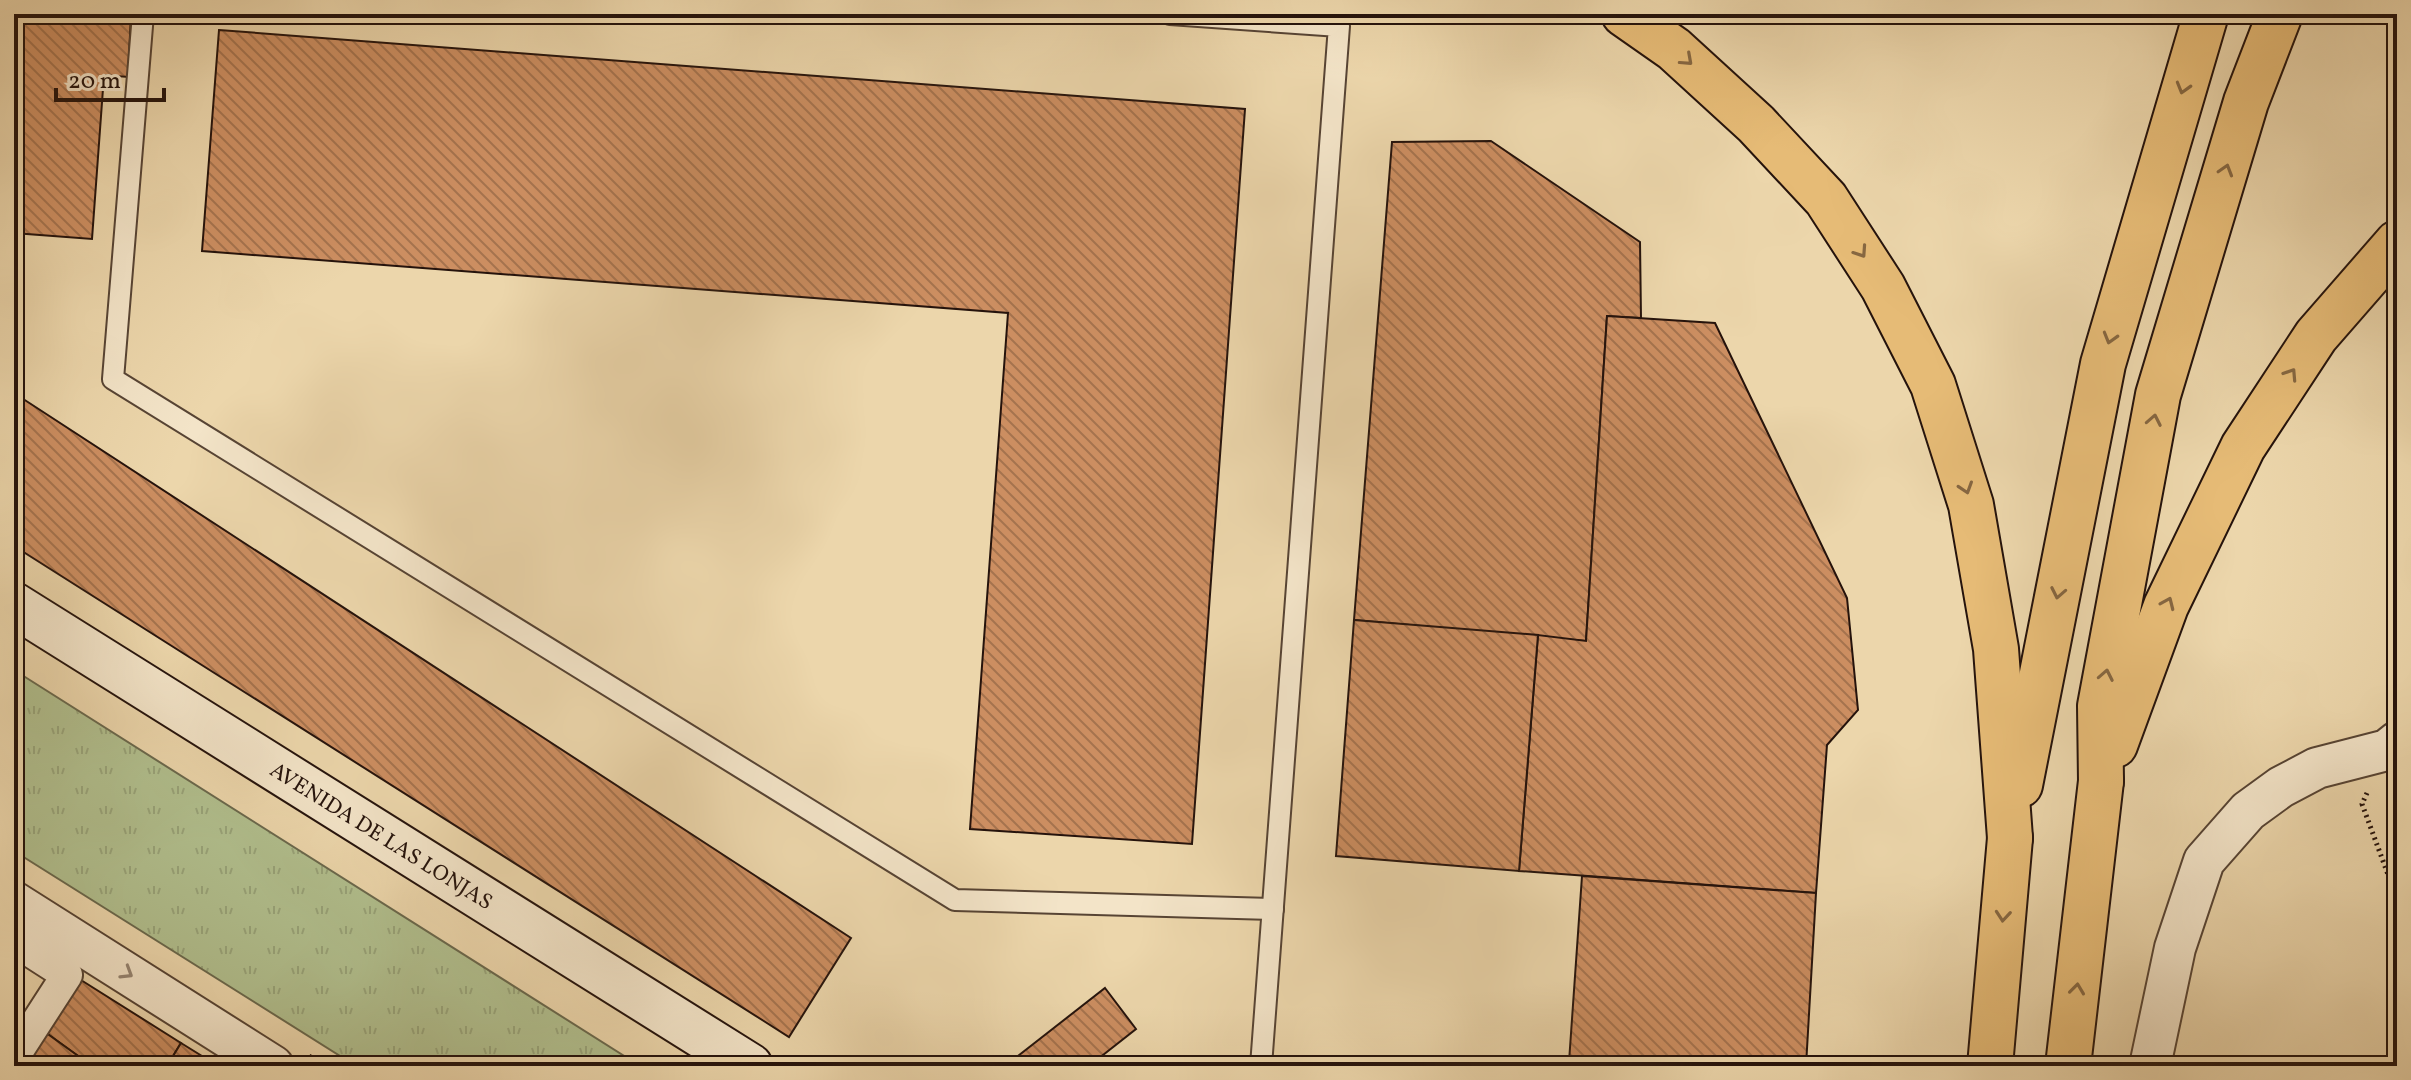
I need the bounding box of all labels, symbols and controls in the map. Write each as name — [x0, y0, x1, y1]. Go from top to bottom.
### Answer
one-way arrow — [1677, 51, 1692, 65]
scale bar — [56, 52, 164, 102]
text: 20 m — [68, 65, 121, 99]
one-way arrow — [2176, 81, 2192, 95]
one-way arrow — [2217, 164, 2233, 178]
one-way arrow — [1851, 243, 1866, 258]
one-way arrow — [2103, 331, 2119, 345]
one-way arrow — [2281, 369, 2296, 383]
one-way arrow — [2144, 413, 2161, 427]
one-way arrow — [1957, 481, 1973, 495]
one-way arrow — [2050, 585, 2067, 599]
one-way arrow — [2158, 597, 2174, 611]
one-way arrow — [2097, 669, 2114, 683]
street label: AVENIDA DE LAS LONJAS — [263, 756, 498, 919]
one-way arrow — [1995, 910, 2012, 923]
one-way arrow — [118, 964, 133, 979]
one-way arrow — [2069, 982, 2086, 995]

